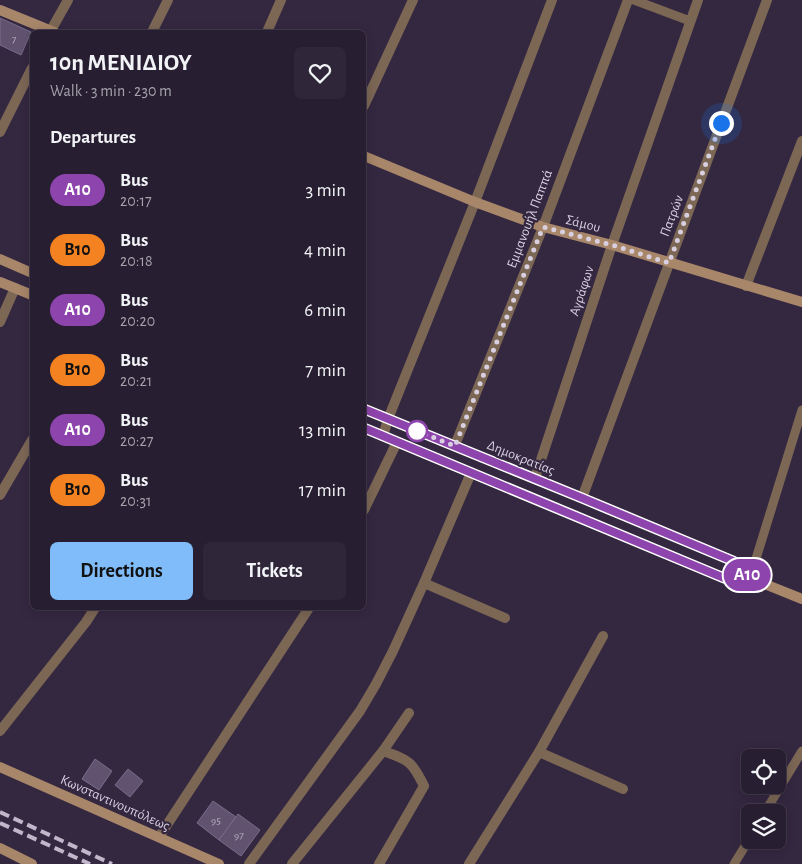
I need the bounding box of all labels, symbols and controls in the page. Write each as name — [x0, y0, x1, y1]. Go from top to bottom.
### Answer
house number: 7 — [12, 34, 17, 45]
button: heart — [294, 47, 346, 99]
text: 10η ΜΕΝΙΔΙΟΥ — [50, 51, 192, 75]
text: Walk · 3 min · 230 m — [50, 83, 172, 99]
your location — [709, 111, 734, 136]
text: Departures — [50, 128, 136, 147]
street label: Εμμανουήλ Παππά — [505, 168, 555, 270]
text: Bus — [120, 171, 148, 190]
text: Α10 — [64, 181, 91, 199]
text: 3 min — [305, 181, 346, 200]
text: 20:17 — [120, 193, 152, 209]
street label: Πατρών — [658, 193, 686, 239]
street label: Σάμου — [564, 213, 602, 235]
text: Bus — [120, 231, 148, 250]
text: Β10 — [64, 241, 91, 259]
text: 4 min — [304, 241, 346, 260]
text: 20:18 — [120, 253, 152, 269]
street label: Αγράφων — [567, 264, 597, 318]
text: Bus — [120, 291, 148, 310]
text: Α10 — [64, 301, 91, 319]
text: 6 min — [304, 301, 346, 320]
text: 20:20 — [120, 313, 155, 329]
text: Bus — [120, 351, 148, 370]
text: Β10 — [64, 361, 91, 379]
text: 7 min — [305, 361, 346, 380]
text: 20:21 — [120, 373, 152, 389]
text: Bus — [120, 411, 148, 430]
unlabelled marker — [406, 420, 428, 442]
text: Α10 — [64, 421, 91, 439]
text: 13 min — [299, 421, 346, 440]
text: 20:27 — [120, 433, 153, 449]
street label: Δημοκρατίας — [485, 438, 557, 478]
text: Bus — [120, 471, 148, 490]
text: Β10 — [64, 481, 91, 499]
text: 17 min — [299, 481, 346, 500]
text: 20:31 — [120, 493, 152, 509]
button: Directions — [50, 542, 193, 600]
button: Tickets — [203, 542, 346, 600]
line badge: Α10 — [718, 559, 776, 591]
text: Α10 — [734, 566, 760, 584]
map controls — [741, 749, 786, 849]
button: locate — [741, 749, 786, 794]
street label: Κωνσταντινουπόλεως — [58, 773, 172, 834]
button: layers — [741, 804, 786, 849]
house number: 95 — [211, 815, 221, 826]
house number: 97 — [234, 830, 244, 841]

